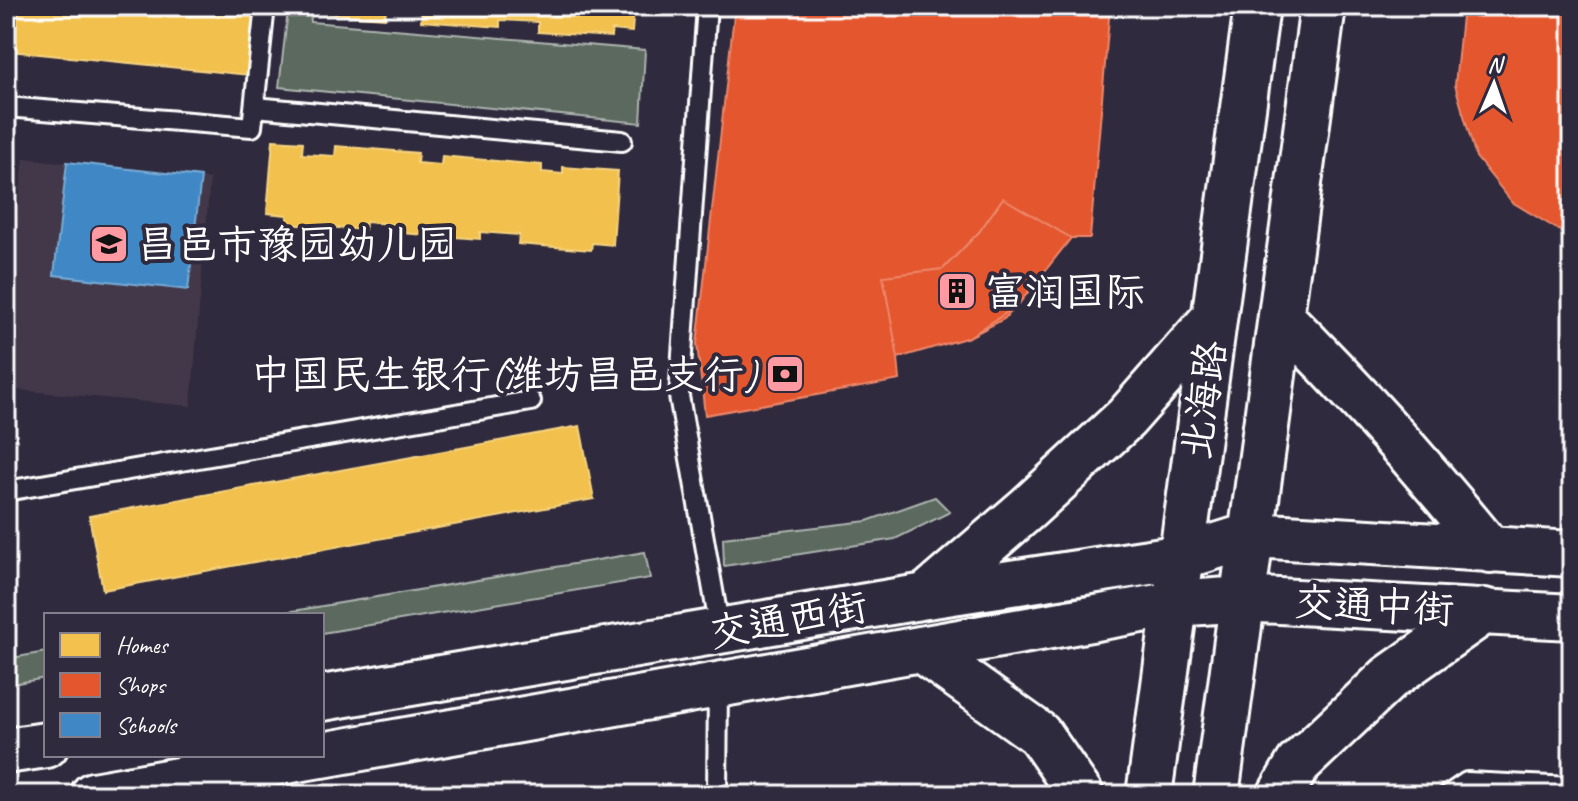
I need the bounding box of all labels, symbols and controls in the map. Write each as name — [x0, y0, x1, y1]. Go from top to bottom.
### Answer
north arrow — [1454, 44, 1534, 124]
text: N — [1487, 51, 1505, 79]
place label: 昌邑市豫园幼儿园 — [137, 220, 457, 270]
school or university icon: 昌邑市豫园幼儿园 — [88, 223, 130, 265]
place label: 富润国际 — [985, 267, 1145, 317]
building icon: 富润国际 — [936, 270, 978, 312]
street label: 北海路 — [1171, 337, 1237, 463]
place label: 中国民生银行(潍坊昌邑支行) — [251, 350, 759, 400]
bank icon: 中国民生银行(潍坊昌邑支行) — [764, 353, 806, 395]
street label: 交通中街 — [1293, 577, 1455, 635]
street label: 交通西街 — [705, 581, 871, 658]
legend — [44, 613, 324, 757]
text: Homes — [116, 630, 169, 660]
text: Shops — [116, 670, 167, 700]
text: Schools — [116, 710, 179, 740]

